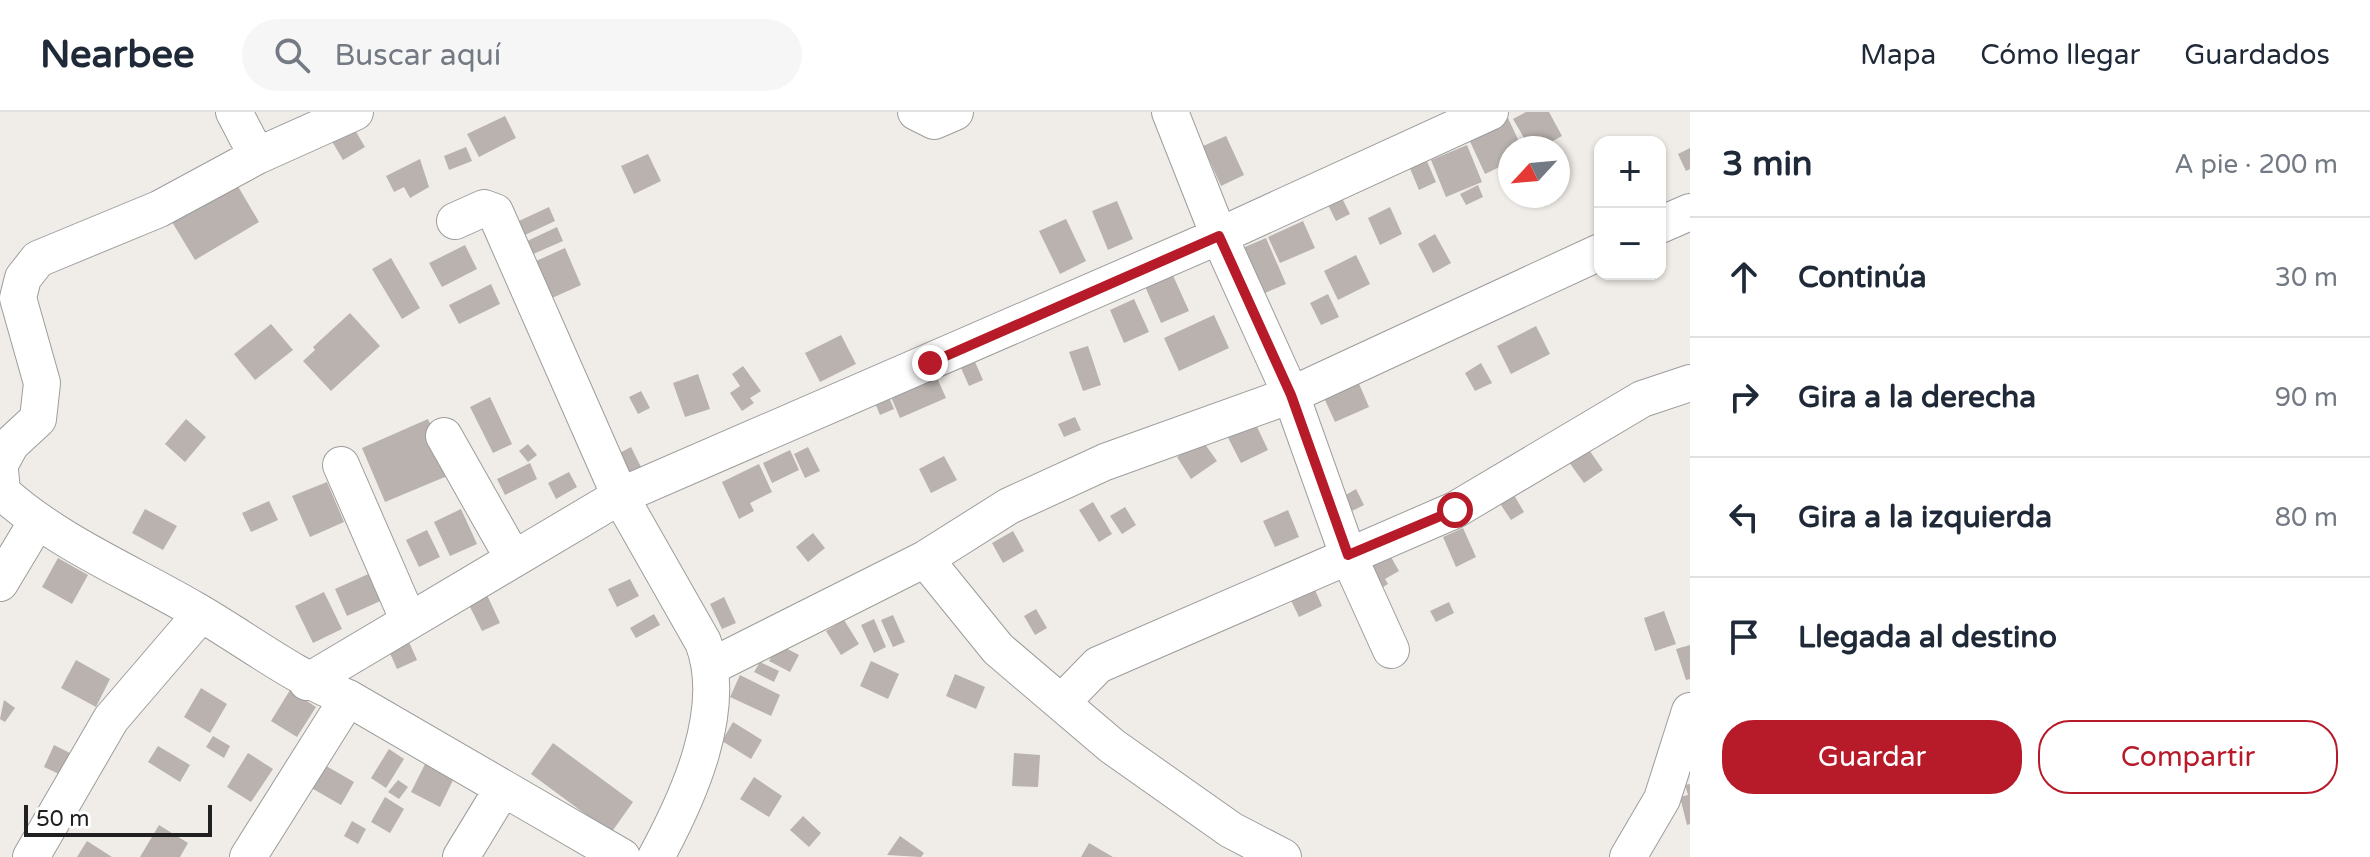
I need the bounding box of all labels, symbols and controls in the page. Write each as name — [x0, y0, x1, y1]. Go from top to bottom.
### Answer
search box — [242, 19, 802, 91]
text: Nearbee — [40, 32, 194, 78]
icon: search — [270, 33, 314, 77]
text: Buscar aquí — [334, 37, 501, 74]
text: Mapa — [1860, 38, 1936, 72]
text: Cómo llegar — [1980, 38, 2140, 72]
text: Guardados — [2184, 38, 2330, 72]
north arrow — [1498, 136, 1570, 208]
map controls — [1594, 136, 1666, 280]
button: + — [1594, 136, 1666, 208]
text: 3 min — [1722, 144, 1813, 185]
text: A pie · 200 m — [2174, 149, 2338, 180]
button: − — [1594, 208, 1666, 280]
icon: ahead — [1722, 255, 1766, 299]
text: Continúa — [1798, 259, 1927, 296]
text: 30 m — [2275, 262, 2338, 293]
route end — [912, 345, 948, 381]
icon: right — [1722, 375, 1766, 419]
text: Gira a la derecha — [1798, 379, 2036, 416]
text: 90 m — [2275, 382, 2338, 413]
route start — [1437, 492, 1473, 528]
icon: left — [1722, 495, 1766, 539]
text: Gira a la izquierda — [1798, 499, 2052, 536]
text: 80 m — [2275, 502, 2338, 533]
icon: arrive — [1722, 615, 1766, 659]
text: Llegada al destino — [1798, 619, 2057, 656]
button: Guardar — [1722, 720, 2022, 794]
button: Compartir — [2038, 720, 2338, 794]
scale bar — [24, 801, 212, 837]
text: 50 m — [36, 806, 90, 832]

